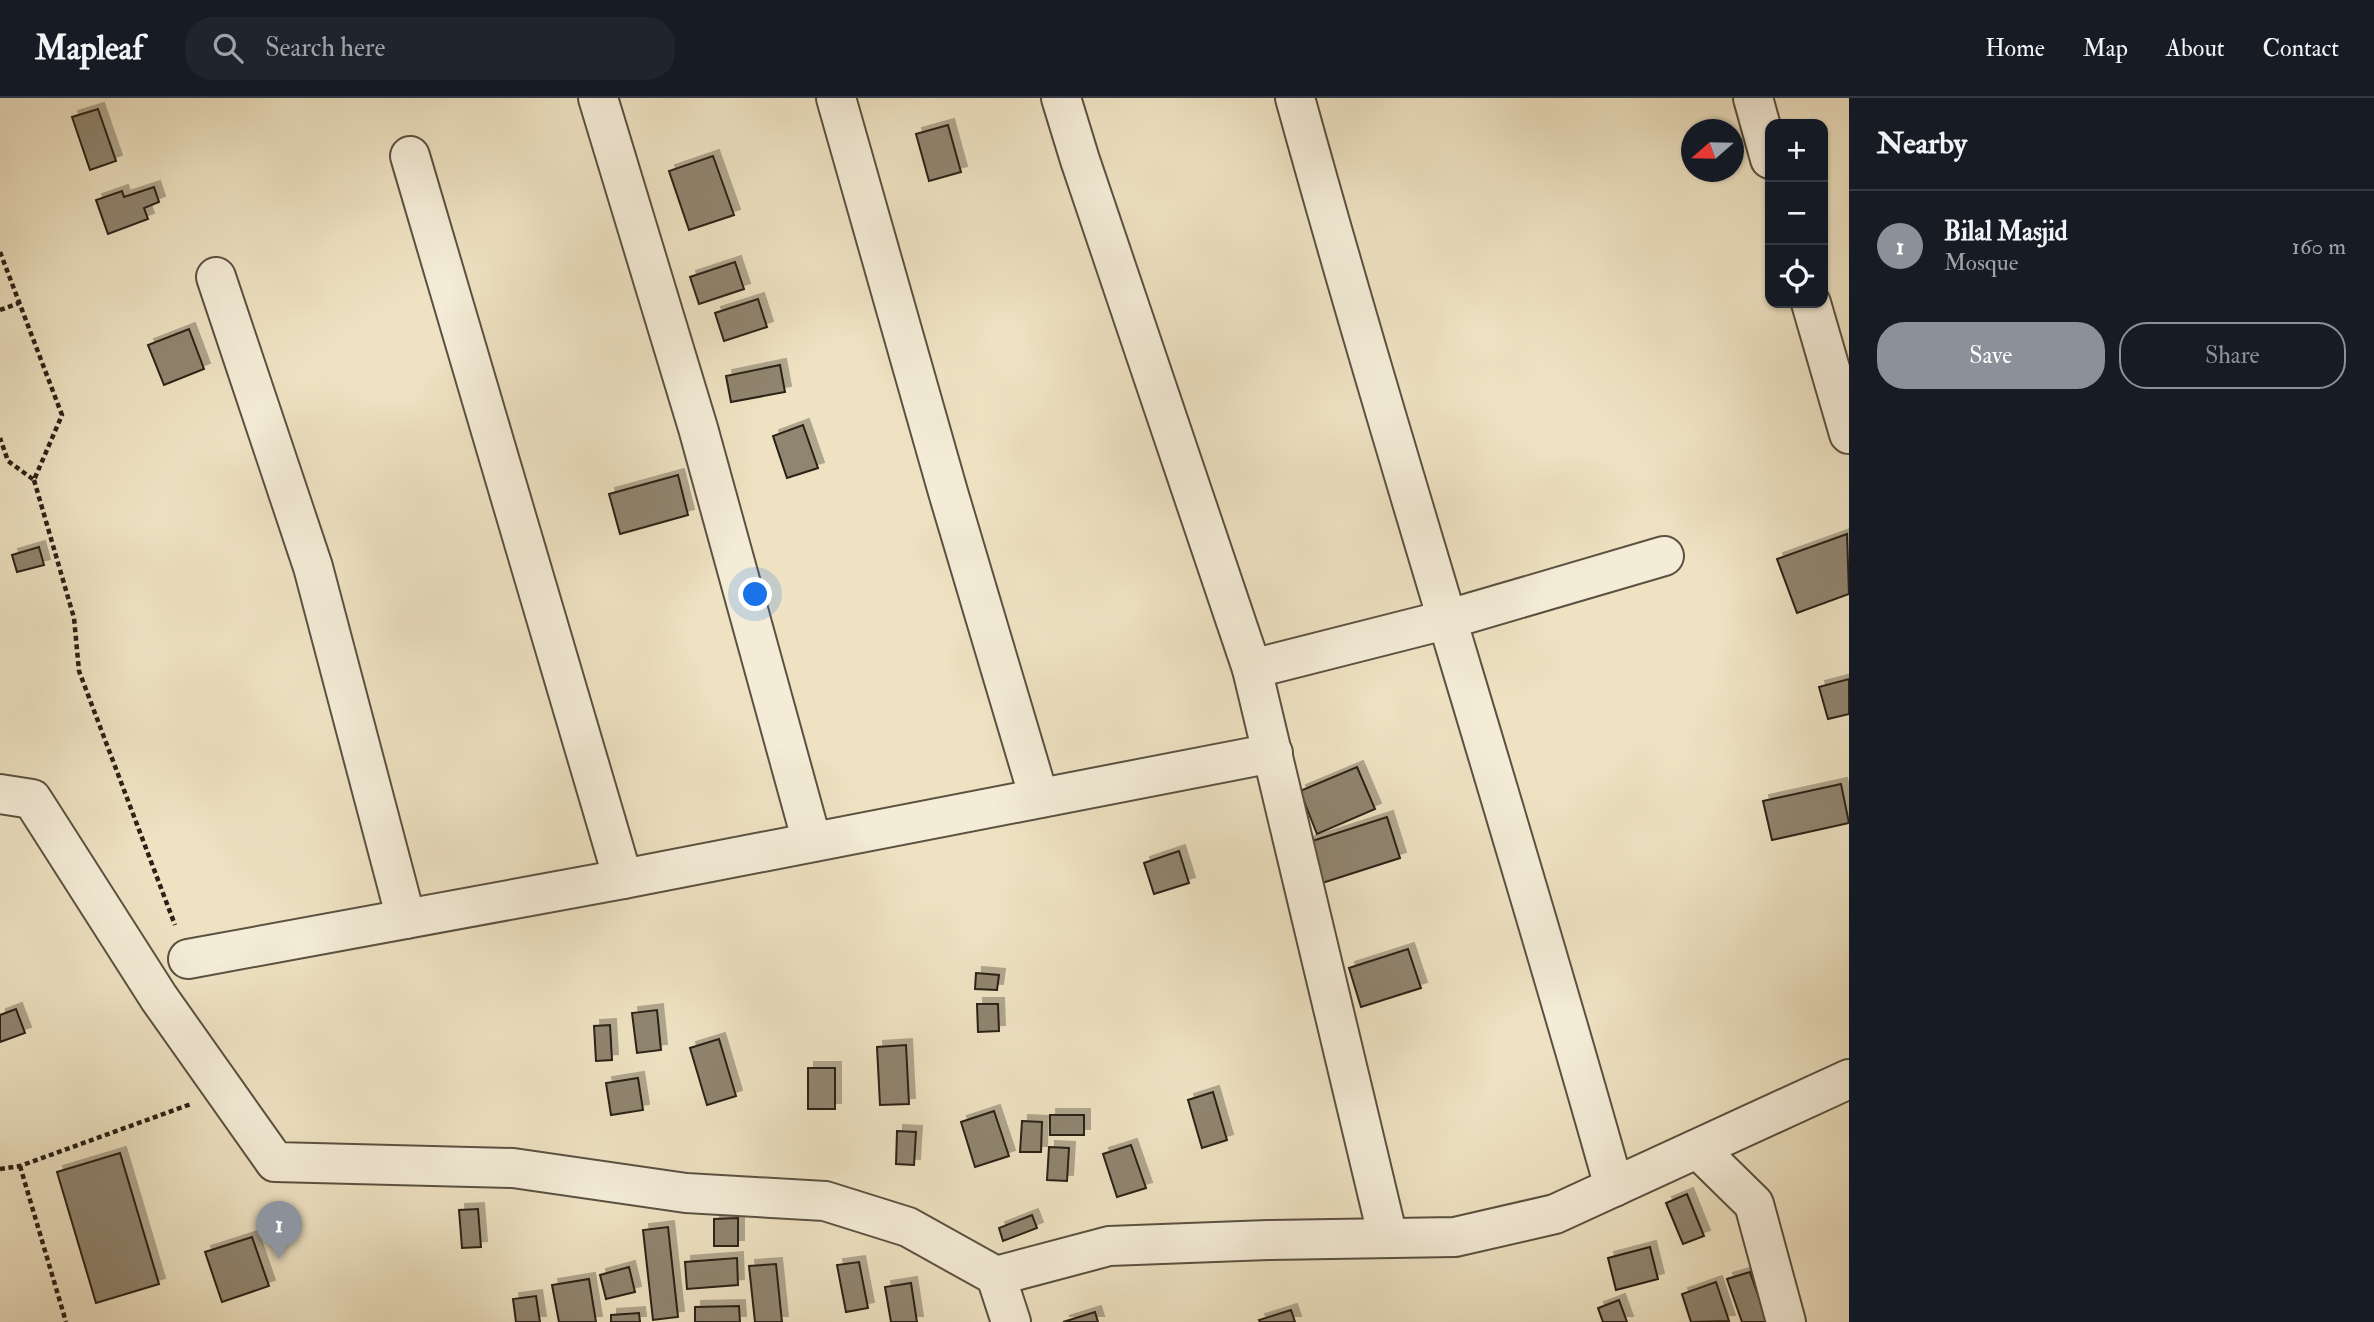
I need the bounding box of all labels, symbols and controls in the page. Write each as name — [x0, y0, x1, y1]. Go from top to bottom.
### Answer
search box — [185, 17, 675, 80]
text: Mapleaf — [35, 28, 143, 69]
icon: search — [209, 29, 247, 67]
text: Search here — [265, 32, 385, 64]
text: Home — [1985, 33, 2045, 64]
text: Map — [2083, 33, 2128, 64]
text: About — [2166, 33, 2225, 64]
text: Contact — [2263, 33, 2339, 64]
north arrow — [1681, 119, 1744, 182]
map controls — [1765, 119, 1828, 308]
button: + — [1765, 119, 1828, 182]
text: Nearby — [1877, 125, 1967, 162]
button: − — [1765, 182, 1828, 245]
text: Bilal Masjid — [1944, 216, 2068, 248]
text: 1 — [1896, 232, 1904, 261]
text: 160 m — [2292, 232, 2346, 261]
button: locate — [1765, 245, 1828, 308]
text: Mosque — [1944, 248, 2018, 277]
button: Save — [1877, 322, 2105, 389]
button: Share — [2119, 322, 2346, 389]
your location — [738, 577, 772, 611]
pin: 1 — [256, 1201, 302, 1259]

